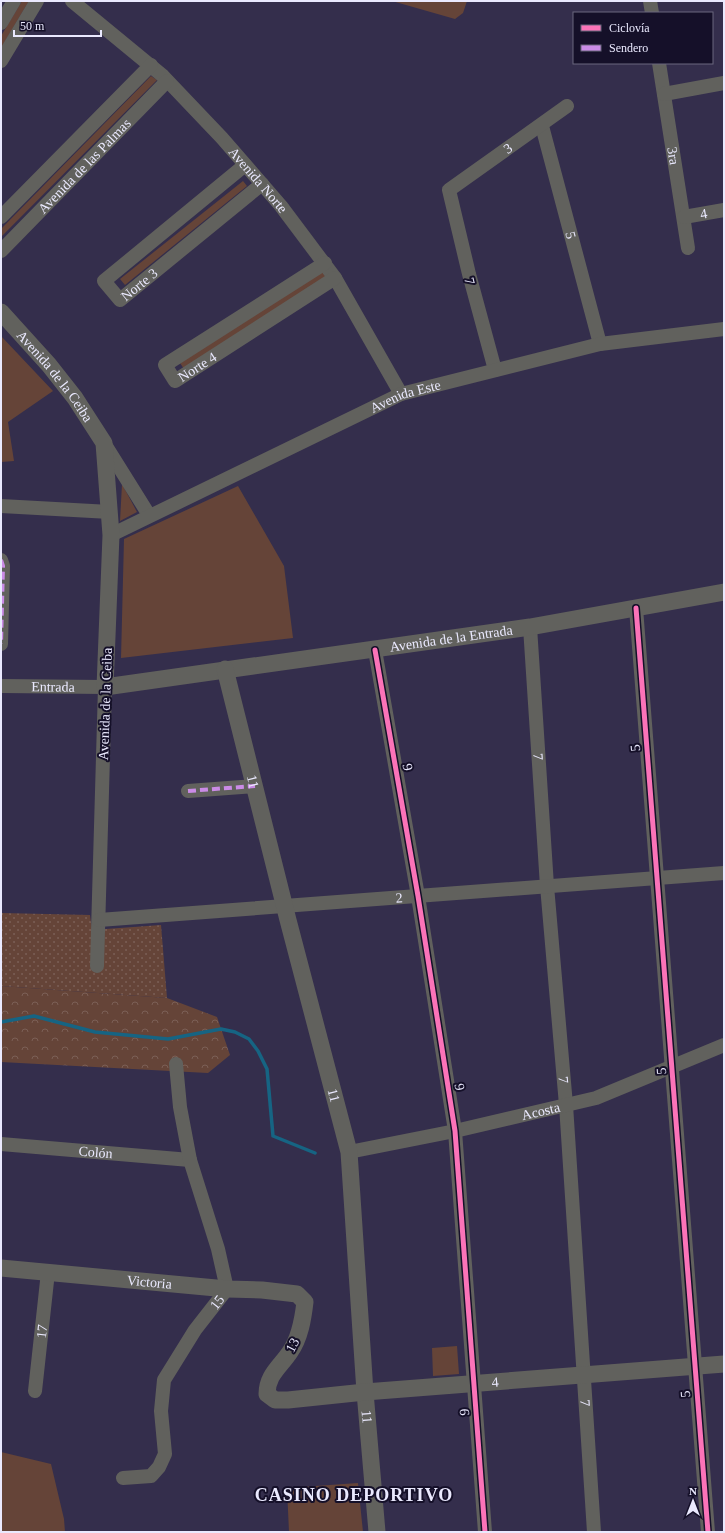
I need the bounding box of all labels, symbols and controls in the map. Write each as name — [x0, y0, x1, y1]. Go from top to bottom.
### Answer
scale bar — [14, 12, 101, 38]
legend — [573, 12, 713, 64]
text: 50 m — [20, 19, 45, 33]
text: Ciclovía — [609, 21, 650, 35]
text: Sendero — [609, 41, 648, 55]
street label: Avenida de las Palmas — [35, 116, 134, 217]
street label: 3 — [501, 140, 515, 157]
street label: Avenida Norte — [226, 144, 290, 216]
street label: 3ra — [664, 146, 682, 167]
street label: 4 — [699, 206, 709, 222]
street label: 5 — [562, 230, 579, 241]
street label: Norte 3 — [118, 266, 161, 304]
street label: 7 — [461, 276, 478, 286]
street label: Avenida de la Ceiba — [14, 328, 96, 426]
street label: Norte 4 — [176, 349, 219, 385]
street label: Avenida Este — [368, 377, 442, 416]
street label: Avenida de la Entrada — [389, 622, 514, 655]
street label: Avenida de la Ceiba — [96, 647, 115, 761]
street label: Entrada — [31, 679, 76, 695]
street label: 5 — [628, 744, 643, 752]
street label: 7 — [530, 753, 546, 761]
street label: 9 — [400, 762, 416, 772]
street label: 11 — [244, 773, 262, 790]
street label: 2 — [395, 890, 403, 906]
street label: 5 — [654, 1067, 669, 1075]
street label: 7 — [556, 1076, 571, 1084]
street label: 9 — [452, 1082, 467, 1092]
street label: 11 — [325, 1087, 343, 1104]
street label: Acosta — [520, 1100, 562, 1123]
street label: Colón — [78, 1144, 113, 1161]
street label: Victoria — [126, 1273, 173, 1292]
street label: 15 — [207, 1292, 227, 1313]
street label: 17 — [34, 1324, 50, 1339]
street label: 13 — [283, 1336, 302, 1355]
street label: 4 — [491, 1375, 499, 1390]
street label: 5 — [678, 1390, 693, 1398]
street label: 7 — [577, 1399, 593, 1407]
street label: 9 — [457, 1408, 472, 1416]
street label: 11 — [359, 1409, 375, 1424]
north arrow — [673, 1481, 713, 1521]
district label: CASINO DEPORTIVO — [255, 1485, 453, 1505]
text: N — [689, 1485, 697, 1497]

